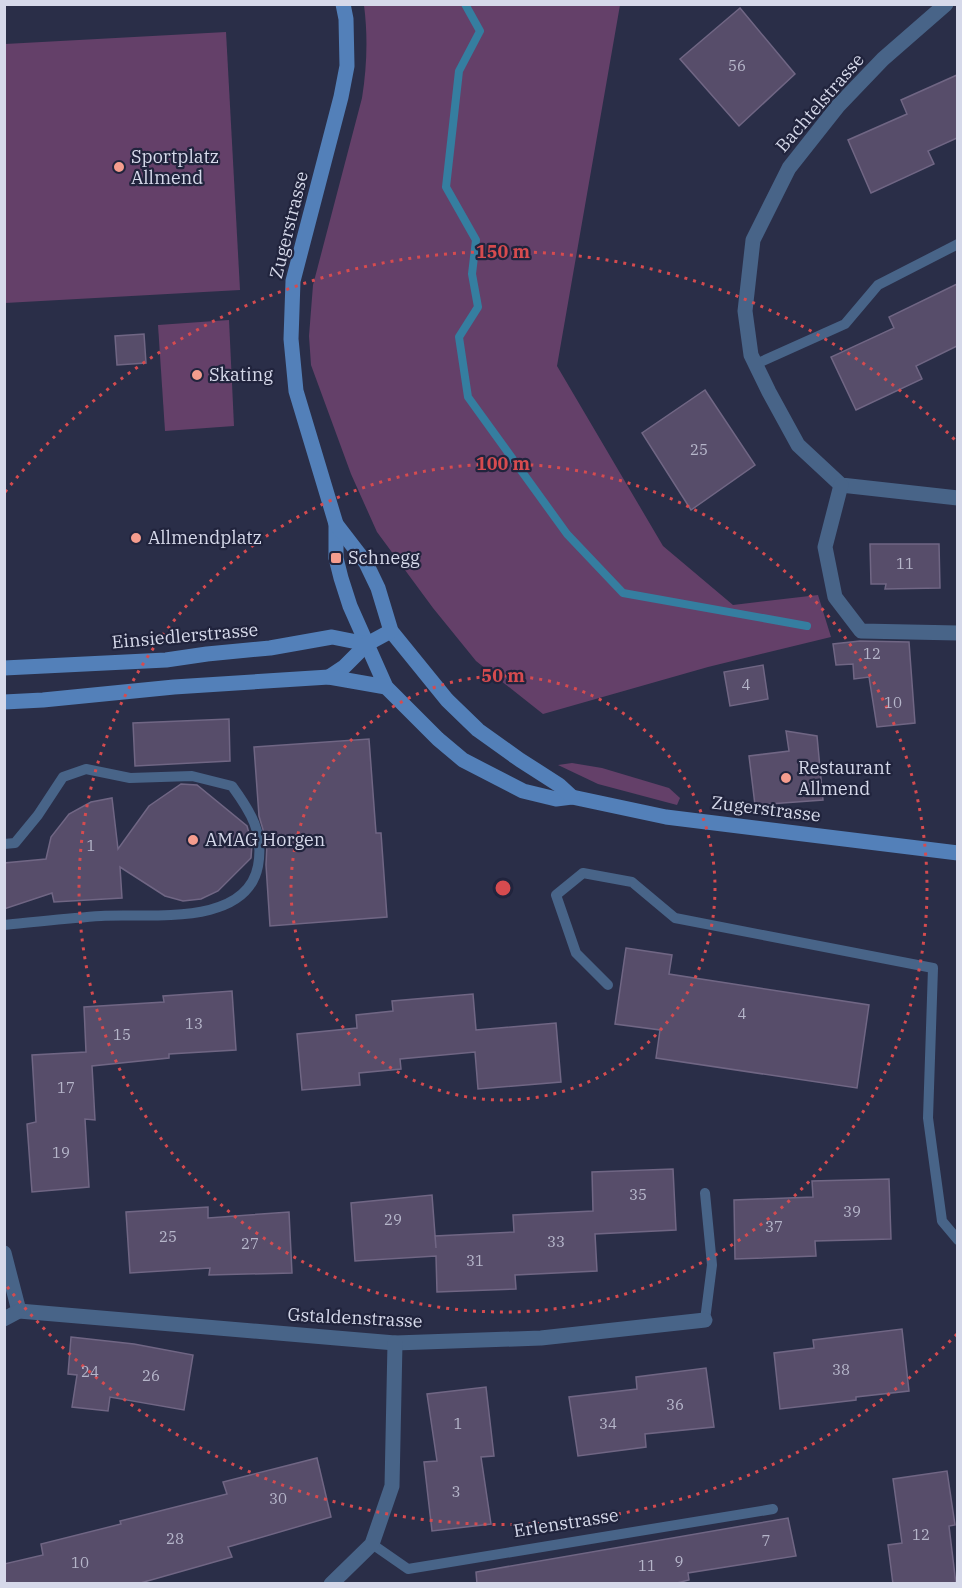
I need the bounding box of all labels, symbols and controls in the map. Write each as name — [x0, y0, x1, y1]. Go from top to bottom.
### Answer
street label: Bachtelstrasse — [770, 48, 869, 157]
house number: 56 — [728, 56, 746, 75]
place label: Sportplatz Allmend — [131, 145, 219, 189]
marker: Sportplatz Allmend — [112, 160, 126, 174]
street label: Zugerstrasse — [264, 169, 313, 281]
text: 150 m — [476, 240, 531, 263]
place label: Skating — [209, 363, 273, 386]
marker: Skating — [190, 368, 204, 382]
house number: 25 — [690, 440, 708, 459]
text: 100 m — [476, 452, 531, 475]
place label: Allmendplatz — [148, 526, 262, 549]
marker: Allmendplatz — [129, 531, 143, 545]
place label: Schnegg — [348, 546, 420, 569]
marker: Schnegg — [329, 551, 343, 565]
house number: 11 — [896, 554, 914, 573]
street label: Einsiedlerstrasse — [111, 618, 259, 653]
house number: 12 — [863, 644, 881, 663]
text: 50 m — [481, 664, 525, 687]
house number: 4 — [741, 675, 751, 694]
house number: 10 — [884, 693, 902, 712]
place label: Restaurant Allmend — [798, 756, 891, 800]
marker: Restaurant Allmend — [779, 771, 793, 785]
street label: Zugerstrasse — [710, 790, 822, 827]
place label: AMAG Horgen — [205, 828, 325, 851]
marker: AMAG Horgen — [186, 833, 200, 847]
house number: 1 — [86, 836, 96, 855]
centre of rings — [493, 878, 513, 898]
house number: 4 — [737, 1004, 747, 1023]
house number: 13 — [185, 1014, 203, 1033]
house number: 15 — [113, 1025, 131, 1044]
house number: 17 — [57, 1078, 75, 1097]
house number: 19 — [52, 1143, 70, 1162]
house number: 35 — [629, 1185, 647, 1204]
house number: 39 — [843, 1202, 861, 1221]
house number: 29 — [384, 1210, 402, 1229]
house number: 37 — [765, 1217, 783, 1236]
house number: 25 — [159, 1227, 177, 1246]
house number: 33 — [547, 1232, 565, 1251]
house number: 27 — [241, 1234, 259, 1253]
house number: 31 — [466, 1251, 484, 1270]
street label: Gstaldenstrasse — [287, 1302, 423, 1333]
house number: 38 — [832, 1360, 850, 1379]
house number: 24 — [81, 1362, 99, 1381]
house number: 26 — [142, 1366, 160, 1385]
house number: 36 — [666, 1395, 684, 1414]
house number: 1 — [453, 1414, 463, 1433]
house number: 34 — [599, 1414, 617, 1433]
house number: 3 — [451, 1482, 461, 1501]
house number: 30 — [269, 1489, 287, 1508]
street label: Erlenstrasse — [512, 1503, 620, 1542]
house number: 12 — [912, 1525, 930, 1544]
house number: 28 — [166, 1529, 184, 1548]
house number: 7 — [761, 1531, 771, 1550]
house number: 9 — [674, 1552, 684, 1571]
house number: 10 — [71, 1553, 89, 1572]
house number: 11 — [638, 1556, 656, 1575]

